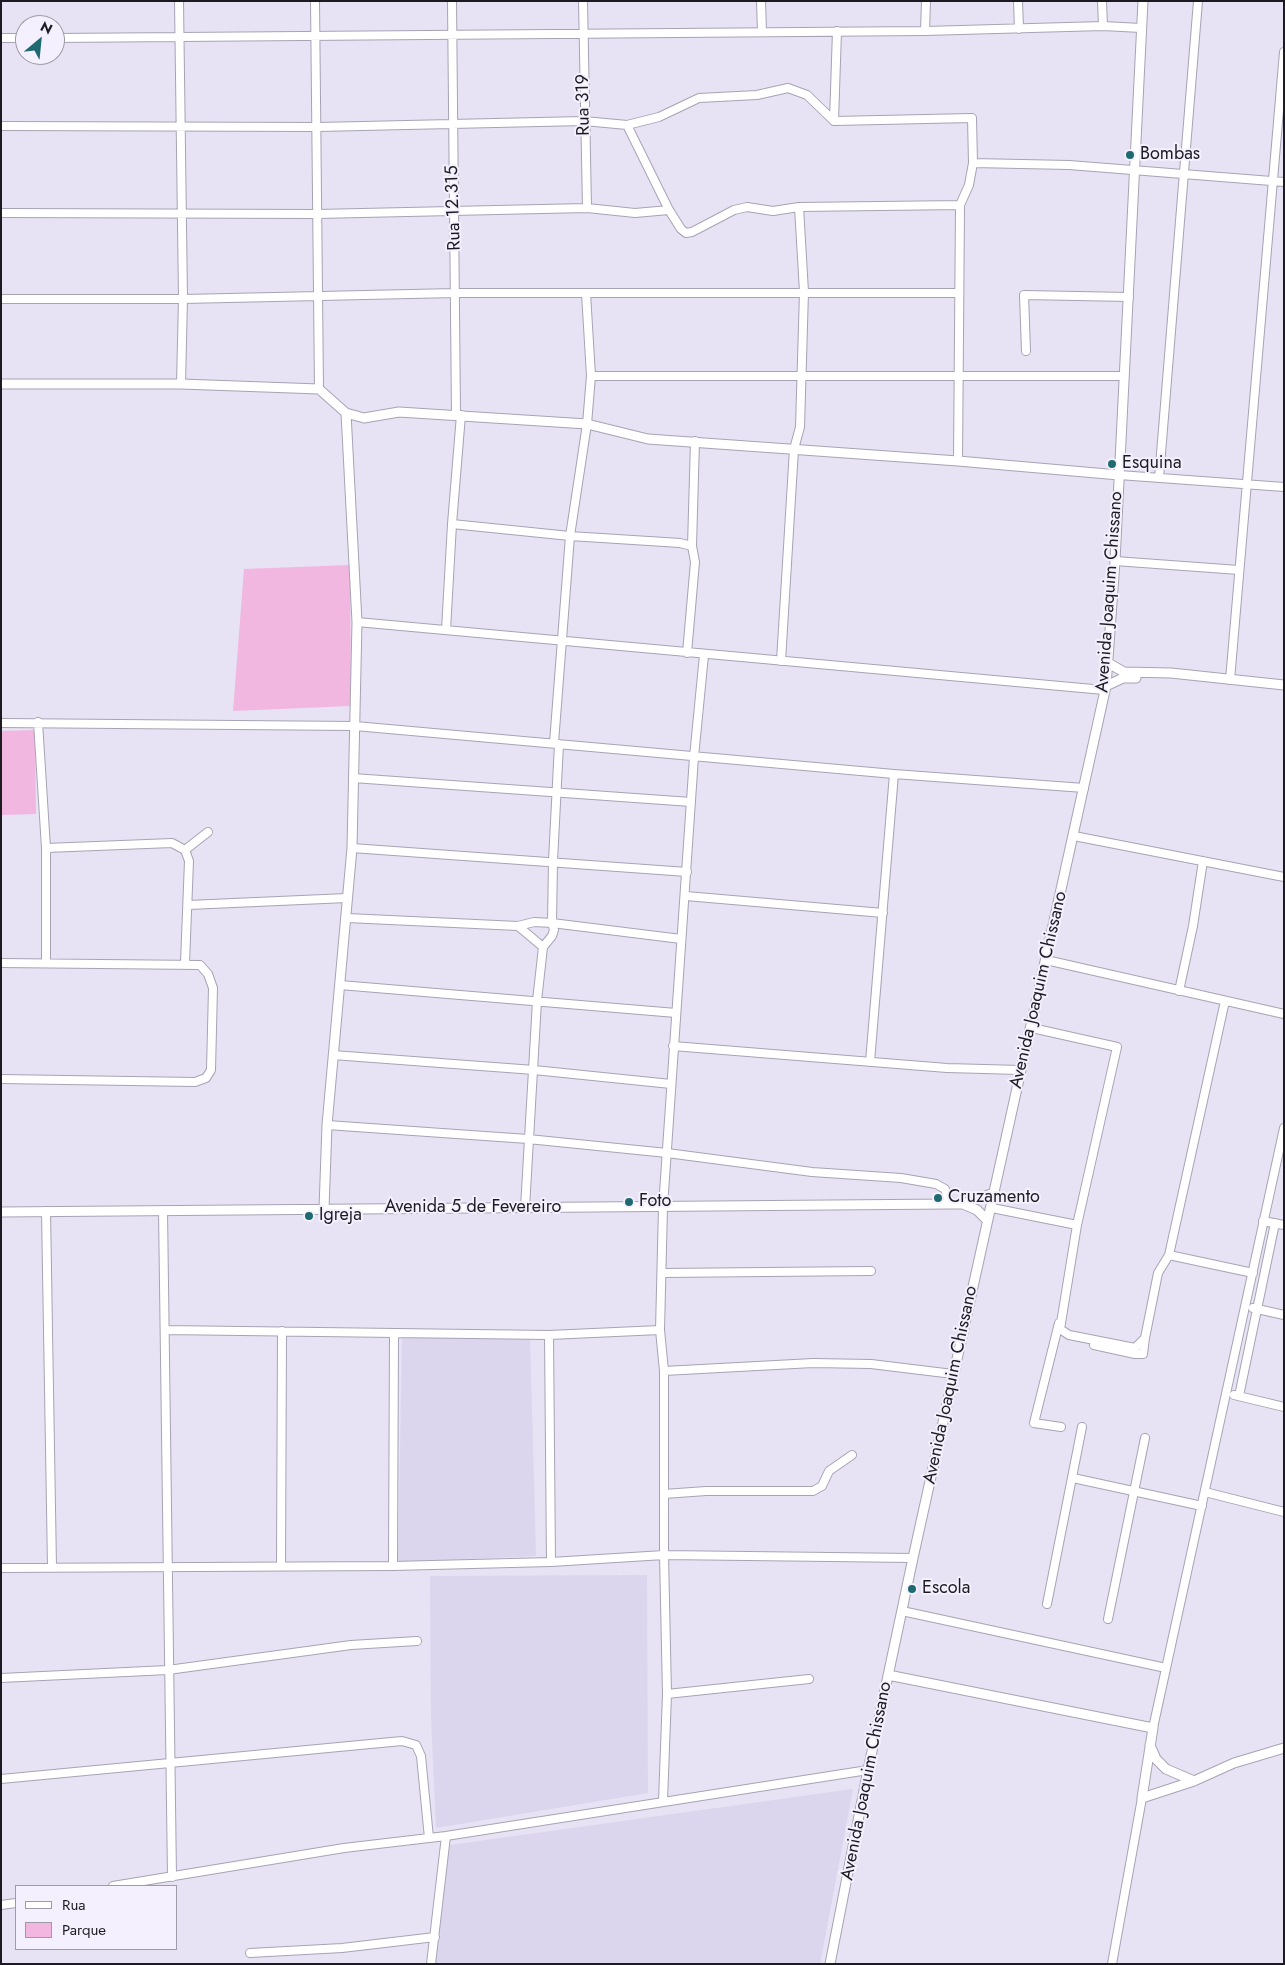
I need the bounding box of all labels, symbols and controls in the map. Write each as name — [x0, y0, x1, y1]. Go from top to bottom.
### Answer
north arrow — [15, 15, 65, 65]
text: N — [37, 16, 56, 39]
street label: Rua 319 — [573, 74, 595, 136]
place label: Bombas — [1140, 144, 1200, 166]
marker: Bombas — [1124, 149, 1136, 161]
street label: Rua 12.315 — [442, 165, 466, 251]
place label: Esquina — [1122, 453, 1182, 475]
marker: Esquina — [1106, 458, 1118, 470]
street label: Avenida Joaquim Chissano — [1092, 491, 1128, 693]
street label: Avenida Joaquim Chissano — [1006, 889, 1072, 1091]
place label: Cruzamento — [948, 1187, 1040, 1209]
place label: Foto — [639, 1191, 671, 1213]
marker: Cruzamento — [932, 1192, 944, 1204]
marker: Foto — [623, 1196, 635, 1208]
street label: Avenida 5 de Fevereiro — [385, 1197, 561, 1219]
place label: Igreja — [319, 1205, 362, 1227]
marker: Igreja — [303, 1210, 315, 1222]
street label: Avenida Joaquim Chissano — [919, 1284, 983, 1486]
place label: Escola — [922, 1578, 970, 1600]
marker: Escola — [906, 1583, 918, 1595]
street label: Avenida Joaquim Chissano — [837, 1680, 897, 1882]
legend — [15, 1885, 178, 1950]
text: Rua — [62, 1894, 86, 1916]
text: Parque — [62, 1919, 106, 1941]

